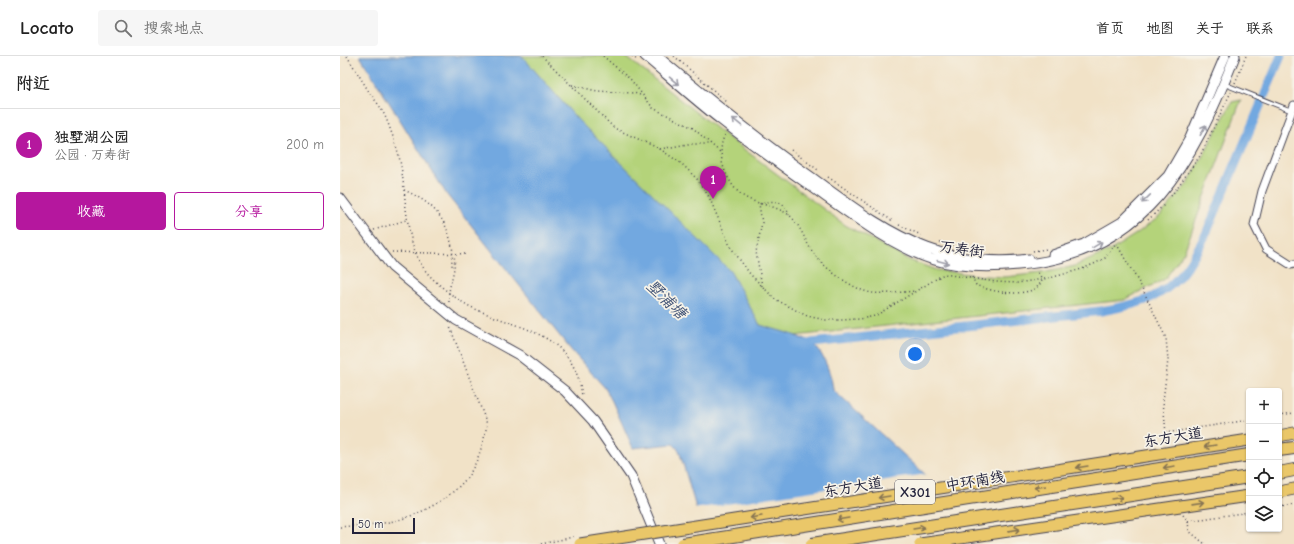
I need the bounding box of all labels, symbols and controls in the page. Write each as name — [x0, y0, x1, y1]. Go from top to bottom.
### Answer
search box — [98, 10, 378, 46]
text: Locato — [20, 17, 74, 39]
icon: search — [112, 17, 134, 39]
text: 搜索地点 — [144, 19, 204, 37]
text: 首页 — [1096, 20, 1124, 37]
text: 地图 — [1146, 20, 1174, 37]
text: 关于 — [1196, 20, 1224, 37]
text: 联系 — [1246, 20, 1274, 37]
text: 附近 — [16, 74, 50, 93]
one-way arrow — [669, 77, 680, 86]
one-way arrow — [732, 118, 743, 126]
one-way arrow — [1199, 125, 1207, 137]
text: 独墅湖公园 — [54, 128, 129, 146]
text: 1 — [26, 137, 32, 152]
text: 200 m — [286, 137, 324, 152]
text: 公园 · 万寿街 — [54, 147, 130, 162]
pin: 1 — [700, 166, 726, 199]
button: 收藏 — [16, 192, 166, 230]
button: 分享 — [174, 192, 324, 230]
one-way arrow — [1141, 194, 1151, 204]
street label: 万寿街 — [938, 237, 986, 261]
one-way arrow — [1091, 240, 1103, 248]
one-way arrow — [937, 259, 950, 266]
water label: 墅浦塘 — [643, 277, 691, 324]
your location — [905, 344, 925, 364]
map controls — [1246, 388, 1282, 532]
button: + — [1246, 388, 1282, 424]
street label: 东方大道 — [1142, 423, 1204, 451]
button: − — [1246, 424, 1282, 460]
one-way arrow — [1204, 442, 1217, 450]
button: locate — [1246, 460, 1282, 496]
one-way arrow — [1076, 463, 1089, 471]
one-way arrow — [1163, 463, 1176, 471]
street label: 中环南线 — [944, 467, 1006, 495]
street label: 东方大道 — [822, 473, 884, 501]
road number: X301 — [895, 480, 935, 504]
one-way arrow — [1034, 483, 1047, 491]
one-way arrow — [878, 493, 891, 501]
one-way arrow — [1110, 494, 1123, 502]
button: layers — [1246, 496, 1282, 532]
one-way arrow — [1191, 499, 1204, 507]
one-way arrow — [750, 513, 763, 521]
one-way arrow — [837, 515, 850, 523]
scale bar — [352, 516, 415, 535]
text: 50 m — [358, 518, 383, 531]
one-way arrow — [913, 524, 926, 532]
one-way arrow — [1007, 525, 1020, 533]

